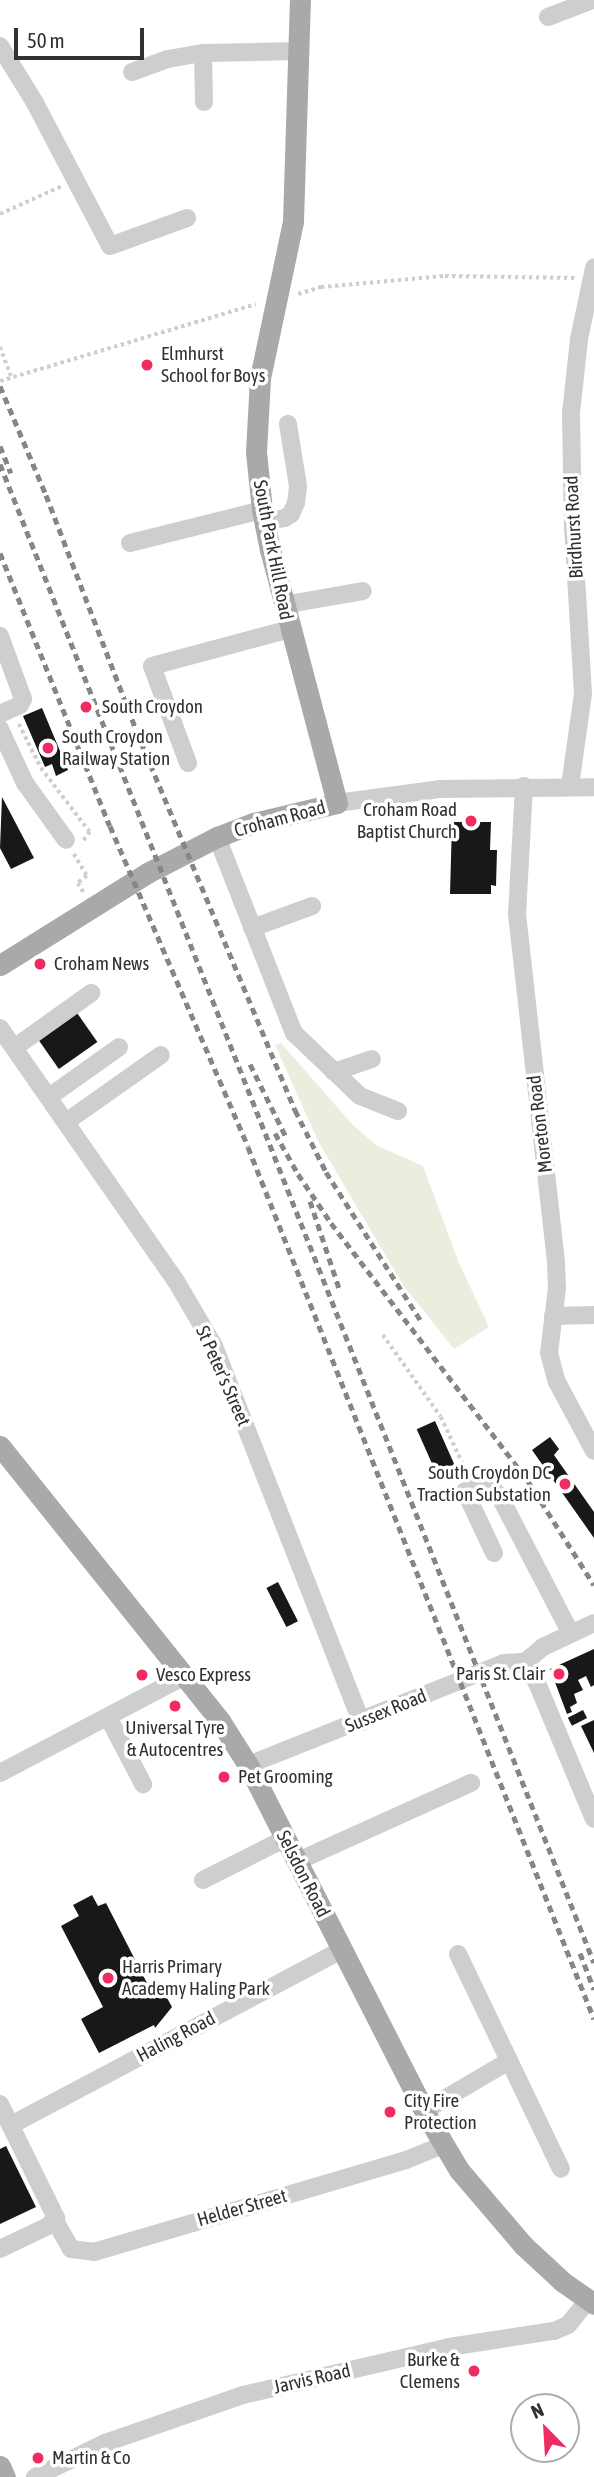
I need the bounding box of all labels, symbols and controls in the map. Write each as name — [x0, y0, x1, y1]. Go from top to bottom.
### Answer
scale bar — [18, 14, 147, 58]
text: 50 m — [27, 28, 65, 52]
place label: Elmhurst School for Boys — [161, 343, 265, 387]
marker: Elmhurst School for Boys — [139, 357, 155, 373]
street label: Birdhurst Road — [560, 475, 588, 579]
street label: South Park Hill Road — [248, 478, 298, 622]
place label: South Croydon — [102, 696, 203, 718]
marker: South Croydon — [76, 697, 96, 717]
place label: South Croydon Railway Station — [62, 726, 170, 770]
marker: South Croydon Railway Station — [40, 740, 56, 756]
street label: Croham Road — [232, 796, 328, 842]
place label: Croham Road Baptist Church — [357, 799, 457, 843]
marker: Croham Road Baptist Church — [463, 813, 479, 829]
place label: Croham News — [54, 953, 149, 975]
marker: Croham News — [32, 956, 48, 972]
street label: Moreton Road — [523, 1074, 557, 1174]
street label: St Peter's Street — [191, 1322, 255, 1430]
place label: South Croydon DC Traction Substation — [417, 1462, 551, 1506]
marker: South Croydon DC Traction Substation — [557, 1476, 573, 1492]
place label: Paris St. Clair — [456, 1663, 545, 1685]
place label: Vesco Express — [156, 1664, 251, 1686]
marker: Paris St. Clair — [551, 1666, 567, 1682]
marker: Vesco Express — [134, 1667, 150, 1683]
street label: Sussex Road — [342, 1684, 430, 1738]
marker: Universal Tyre & Autocentres — [167, 1698, 183, 1714]
place label: Universal Tyre & Autocentres — [125, 1717, 225, 1761]
place label: Pet Grooming — [238, 1766, 333, 1788]
marker: Pet Grooming — [216, 1769, 232, 1785]
street label: Selsdon Road — [271, 1827, 335, 1921]
place label: Harris Primary Academy Haling Park — [122, 1956, 270, 2000]
marker: Harris Primary Academy Haling Park — [100, 1970, 116, 1986]
street label: Haling Road — [133, 2007, 219, 2067]
place label: City Fire Protection — [404, 2090, 477, 2134]
marker: City Fire Protection — [382, 2104, 398, 2120]
street label: Helder Street — [195, 2184, 289, 2232]
place label: Burke & Clemens — [400, 2349, 460, 2393]
street label: Jarvis Road — [271, 2359, 353, 2399]
marker: Burke & Clemens — [466, 2363, 482, 2379]
north arrow — [510, 2393, 580, 2463]
text: N — [528, 2398, 547, 2423]
place label: Martin & Co — [52, 2447, 131, 2469]
marker: Martin & Co — [30, 2450, 46, 2466]

